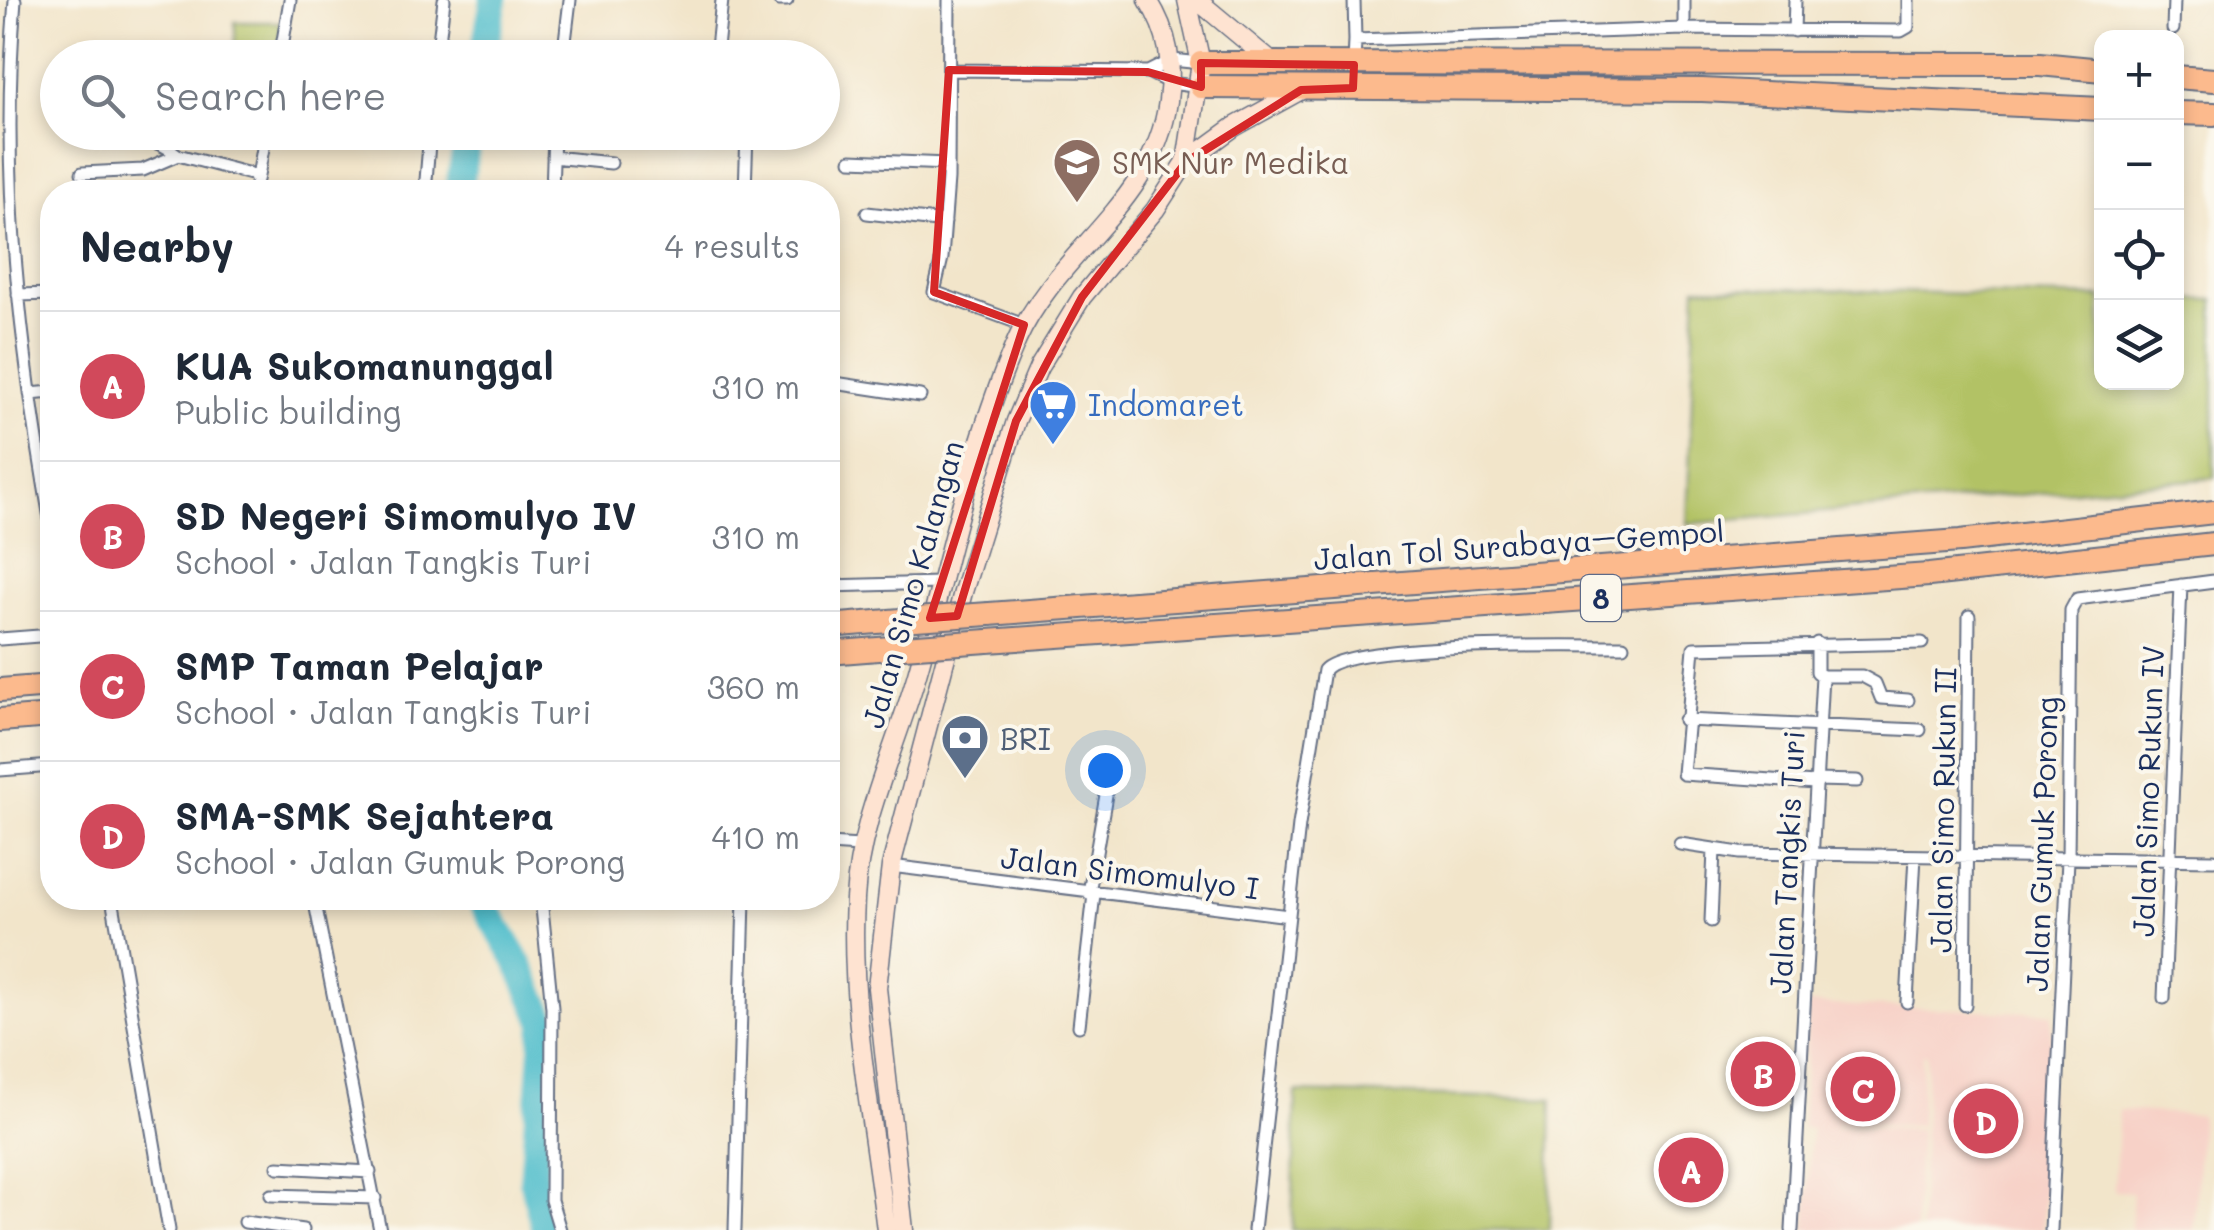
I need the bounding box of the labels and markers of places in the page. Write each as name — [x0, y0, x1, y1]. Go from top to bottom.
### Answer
school or university icon: SMK Nur Medika — [1051, 136, 1103, 204]
place label: SMK Nur Medika — [1112, 142, 1349, 182]
supermarket icon: Indomaret — [1027, 378, 1079, 446]
place label: Indomaret — [1088, 384, 1244, 424]
bank icon: BRI — [939, 712, 991, 780]
place label: BRI — [1000, 718, 1051, 758]
pin: B — [1730, 1036, 1796, 1112]
pin: C — [1830, 1052, 1896, 1126]
pin: D — [1954, 1084, 2018, 1158]
pin: A — [1658, 1132, 1724, 1208]

